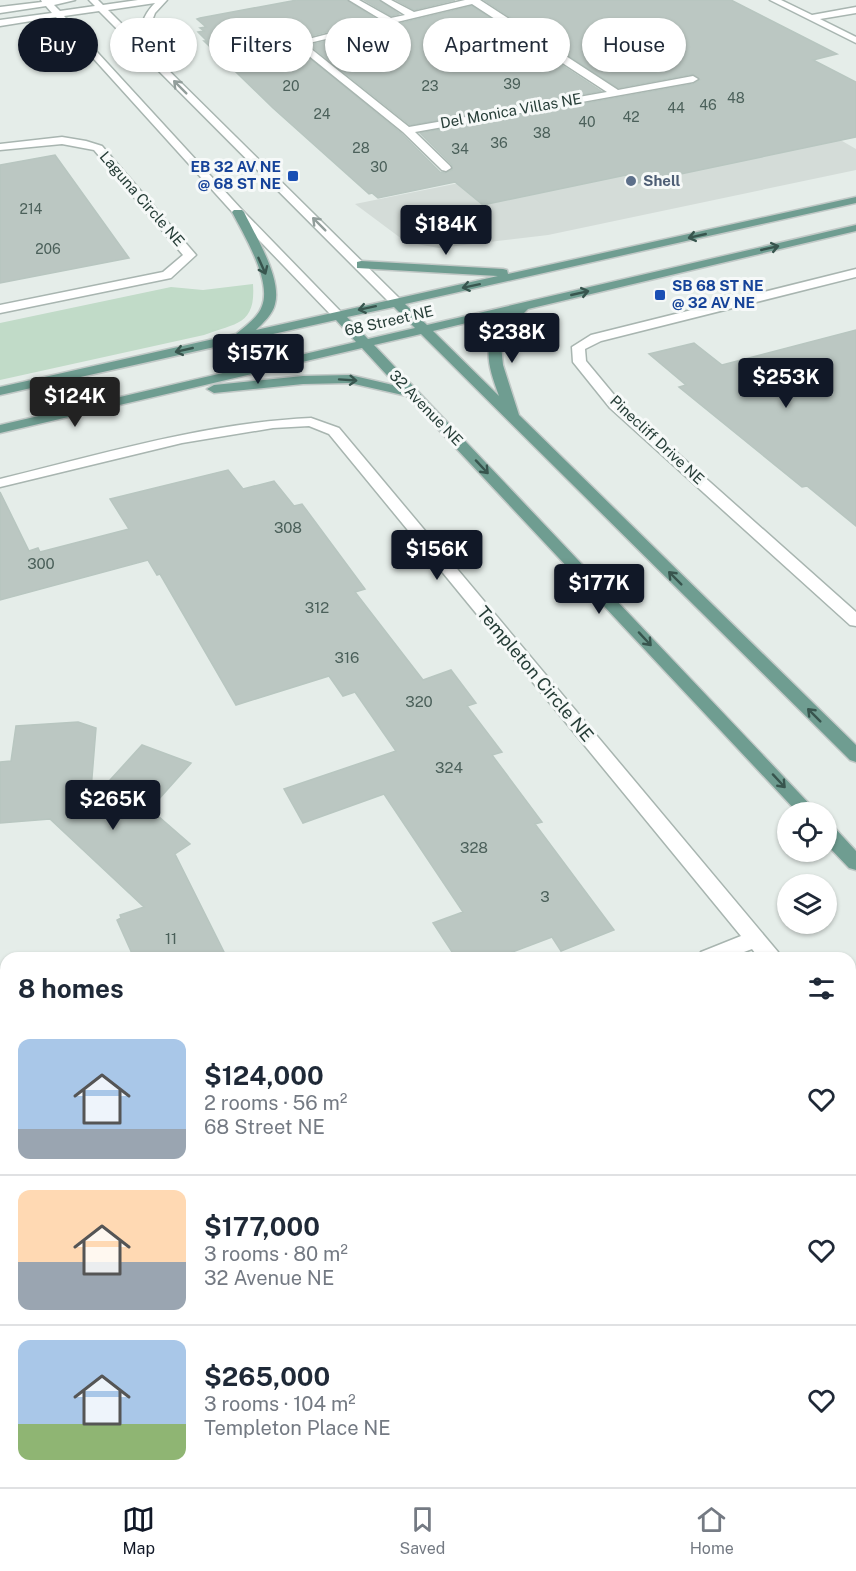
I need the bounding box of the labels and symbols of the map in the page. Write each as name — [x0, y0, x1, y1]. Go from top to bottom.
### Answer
house number: 39 — [503, 76, 521, 92]
house number: 20 — [283, 78, 299, 94]
house number: 23 — [421, 78, 439, 94]
one-way arrow — [173, 80, 188, 94]
street label: Del Monica Villas NE — [439, 90, 583, 131]
house number: 48 — [727, 90, 745, 106]
house number: 46 — [699, 97, 717, 113]
house number: 44 — [667, 100, 685, 116]
house number: 24 — [313, 106, 331, 122]
house number: 42 — [622, 109, 640, 125]
house number: 40 — [578, 114, 596, 130]
house number: 38 — [533, 125, 551, 141]
house number: 36 — [490, 135, 508, 151]
house number: 28 — [352, 140, 370, 156]
house number: 34 — [451, 141, 469, 157]
street label: Laguna Circle NE — [97, 148, 188, 250]
place label: EB 32 AV NE @ 68 ST NE — [190, 158, 281, 192]
house number: 30 — [370, 159, 388, 175]
marker: EB 32 AV NE @ 68 ST NE — [286, 169, 300, 183]
place label: Shell — [643, 172, 681, 189]
marker: Shell — [624, 174, 638, 188]
house number: 214 — [20, 201, 43, 217]
pin: $184K — [404, 205, 488, 256]
one-way arrow — [312, 216, 327, 231]
one-way arrow — [687, 231, 706, 243]
house number: 206 — [35, 241, 61, 257]
one-way arrow — [760, 242, 779, 254]
one-way arrow — [257, 256, 269, 274]
place label: SB 68 ST NE @ 32 AV NE — [672, 277, 764, 311]
one-way arrow — [462, 281, 481, 293]
one-way arrow — [571, 287, 590, 299]
marker: SB 68 ST NE @ 32 AV NE — [653, 288, 667, 302]
street label: 68 Street NE — [343, 302, 435, 339]
one-way arrow — [358, 303, 377, 314]
pin: $238K — [470, 313, 554, 364]
pin: $157K — [216, 334, 300, 385]
one-way arrow — [174, 344, 193, 356]
pin: $253K — [744, 358, 828, 409]
street label: 32 Avenue NE — [386, 367, 466, 449]
one-way arrow — [338, 375, 358, 386]
pin: $124K — [33, 377, 117, 428]
street label: Pinecliff Drive NE — [607, 392, 708, 487]
one-way arrow — [475, 459, 490, 474]
house number: 308 — [274, 519, 302, 536]
pin: $156K — [395, 530, 479, 581]
house number: 300 — [27, 555, 55, 572]
pin: $177K — [557, 564, 641, 615]
one-way arrow — [668, 571, 683, 585]
house number: 312 — [305, 599, 329, 616]
street label: Templeton Circle NE — [473, 602, 598, 746]
one-way arrow — [638, 632, 652, 647]
house number: 316 — [335, 649, 359, 666]
house number: 320 — [405, 693, 433, 710]
one-way arrow — [807, 707, 822, 722]
house number: 324 — [435, 759, 463, 776]
one-way arrow — [772, 773, 786, 788]
pin: $265K — [71, 780, 155, 831]
house number: 328 — [460, 839, 488, 856]
house number: 3 — [540, 888, 550, 905]
house number: 11 — [165, 930, 177, 947]

